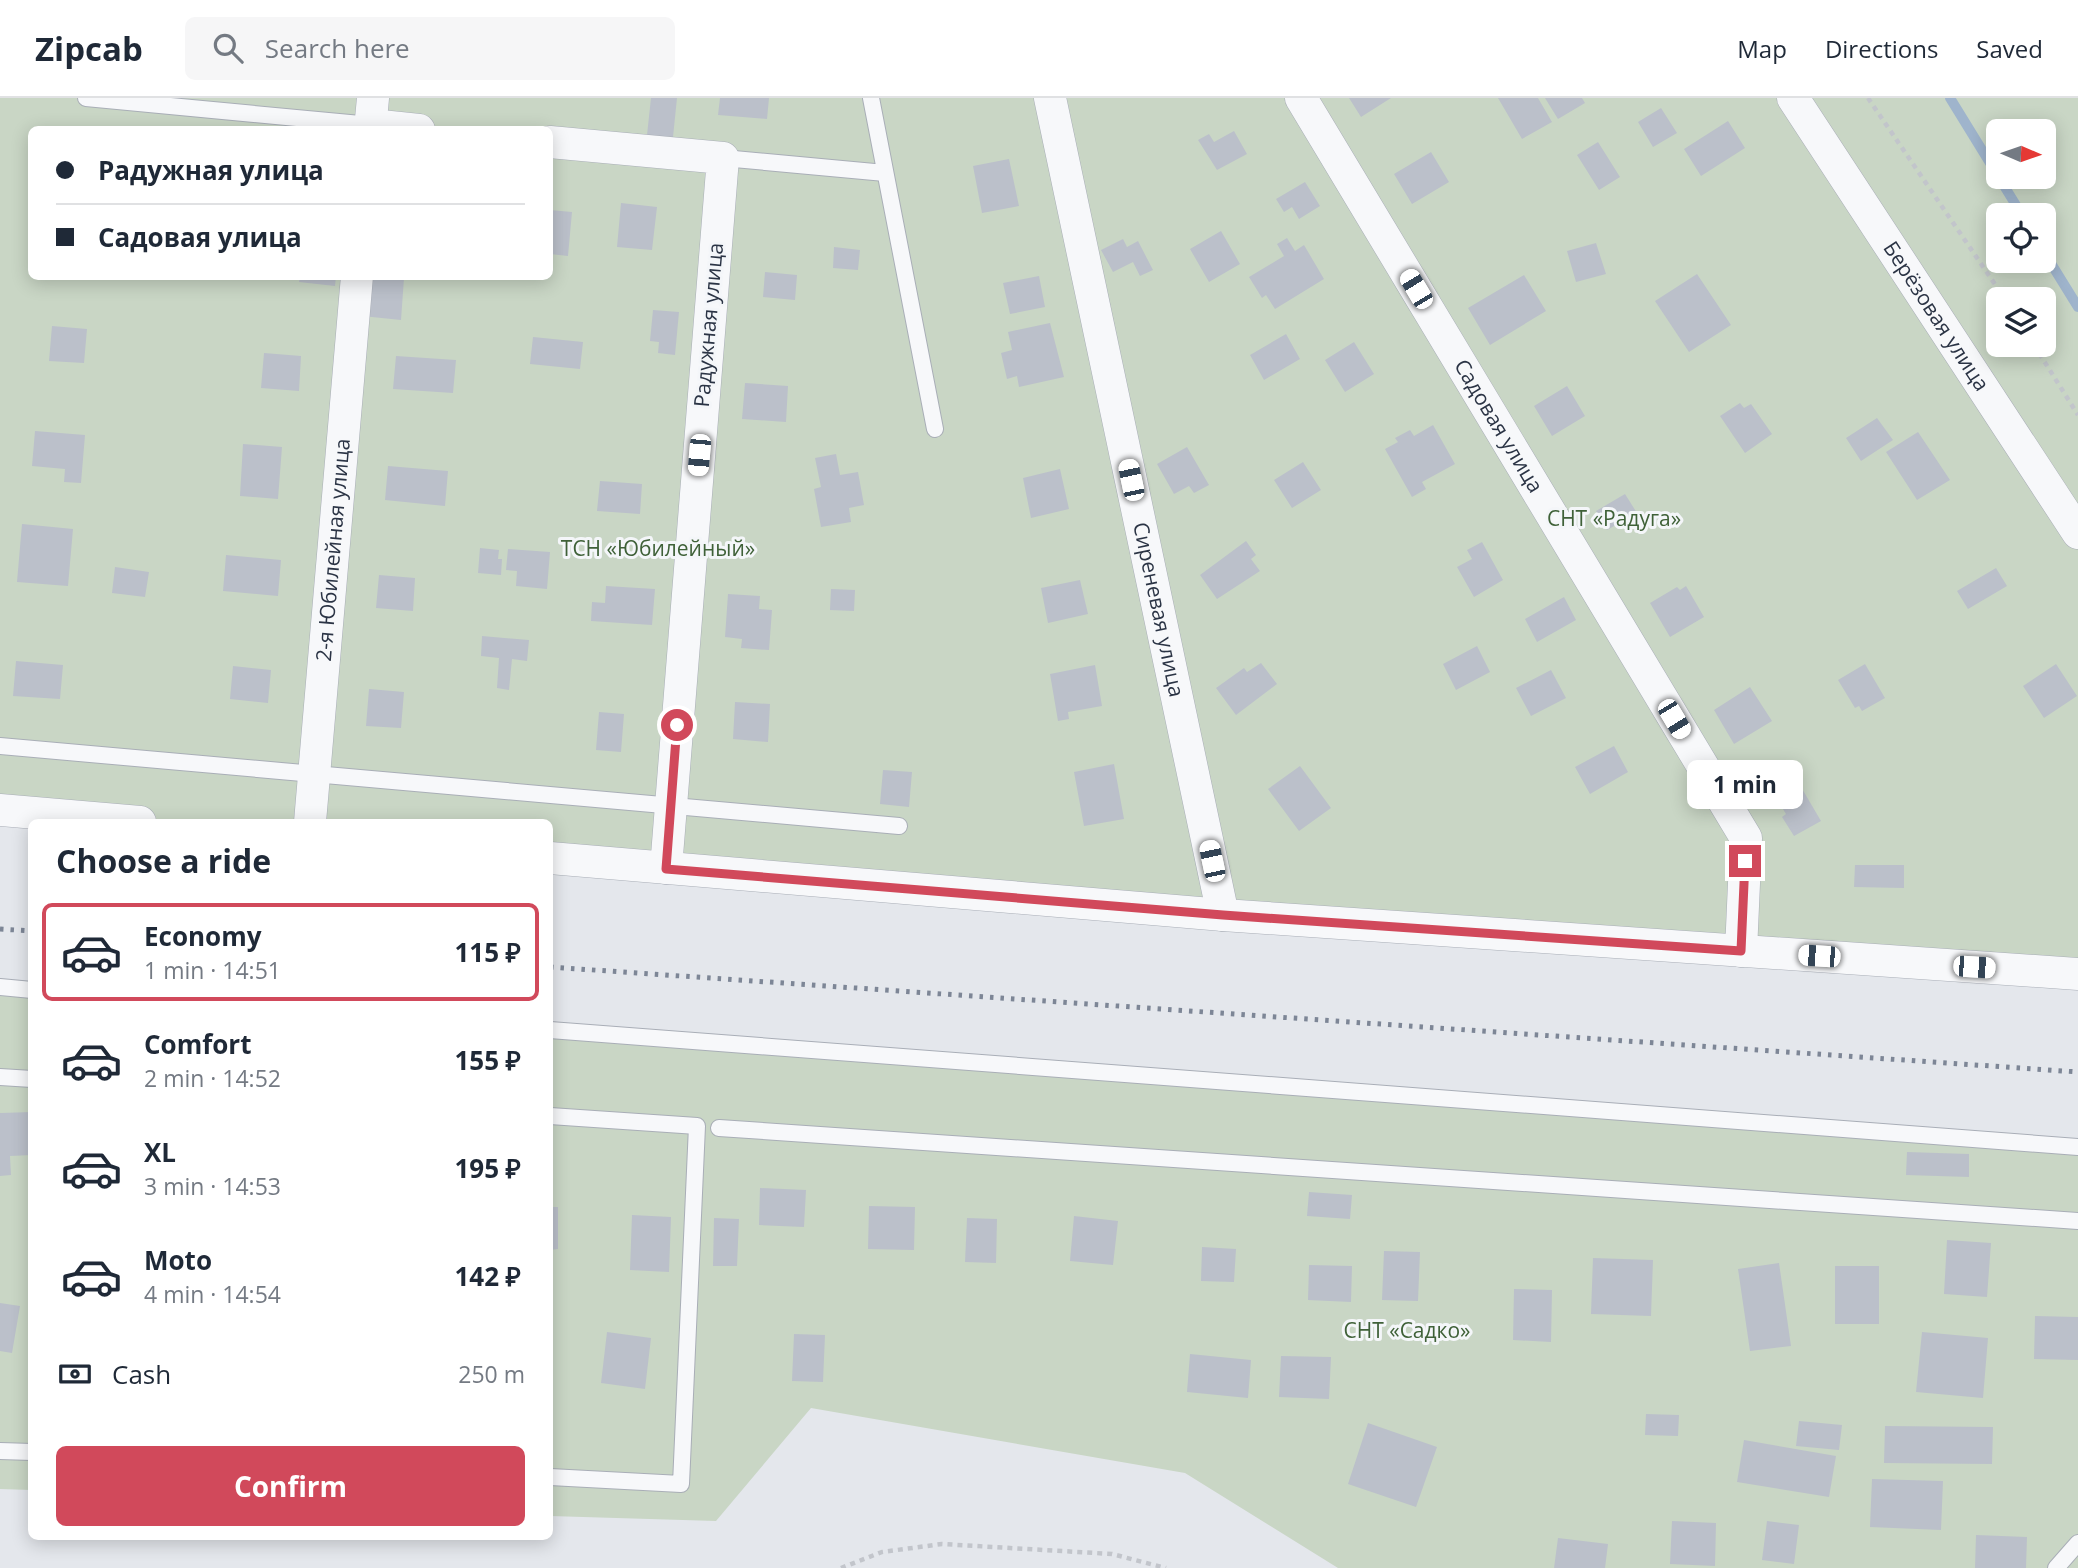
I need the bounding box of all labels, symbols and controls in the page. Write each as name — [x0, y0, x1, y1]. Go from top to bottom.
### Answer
search box — [185, 17, 675, 80]
text: Zipcab — [35, 26, 143, 71]
icon: search — [209, 29, 247, 67]
text: Search here — [265, 30, 410, 66]
text: Map — [1737, 32, 1787, 65]
text: Directions — [1825, 32, 1938, 65]
text: Saved — [1976, 32, 2043, 65]
north arrow — [1986, 119, 2056, 189]
map controls — [1986, 119, 2056, 357]
text: Радужная улица — [98, 152, 324, 188]
button: locate — [1986, 203, 2056, 273]
text: Садовая улица — [98, 219, 302, 255]
street label: Берёзовая улица — [1878, 235, 1996, 396]
street label: Радужная улица — [687, 241, 729, 408]
car — [1397, 266, 1436, 312]
button: layers — [1986, 287, 2056, 357]
street label: Садовая улица — [1448, 354, 1550, 498]
car — [687, 433, 712, 477]
street label: 2-я Юбилейная улица — [309, 437, 356, 663]
car — [1117, 457, 1146, 503]
park label: СНТ «Радуга» — [1547, 504, 1681, 532]
street label: Сиреневая улица — [1127, 520, 1191, 699]
park label: ТСН «Юбилейный» — [561, 534, 755, 562]
car — [1655, 696, 1694, 742]
route start — [661, 709, 693, 741]
callout: 1 min — [1687, 760, 1803, 808]
text: 1 min — [1713, 768, 1777, 800]
car — [1198, 838, 1227, 884]
text: Choose a ride — [56, 839, 271, 882]
route end — [1729, 845, 1761, 877]
text: Economy — [144, 918, 262, 954]
icon: car — [60, 921, 123, 984]
text: 115 ₽ — [455, 934, 521, 970]
car — [1798, 944, 1841, 968]
text: 1 min · 14:51 — [144, 954, 281, 986]
car — [1953, 955, 1996, 979]
text: Comfort — [144, 1026, 251, 1062]
icon: car — [60, 1029, 123, 1092]
text: 155 ₽ — [455, 1042, 521, 1078]
text: 2 min · 14:52 — [144, 1062, 281, 1094]
text: XL — [144, 1134, 176, 1170]
icon: car — [60, 1137, 123, 1200]
text: 195 ₽ — [455, 1150, 521, 1186]
text: 3 min · 14:53 — [144, 1170, 281, 1202]
text: Moto — [144, 1242, 212, 1278]
icon: car — [60, 1245, 123, 1308]
text: 142 ₽ — [455, 1258, 521, 1294]
text: 4 min · 14:54 — [144, 1278, 281, 1310]
park label: СНТ «Садко» — [1344, 1316, 1471, 1344]
icon: cash — [56, 1355, 94, 1393]
text: Cash — [112, 1356, 171, 1392]
text: 250 m — [458, 1358, 525, 1390]
button: Confirm — [56, 1446, 525, 1526]

